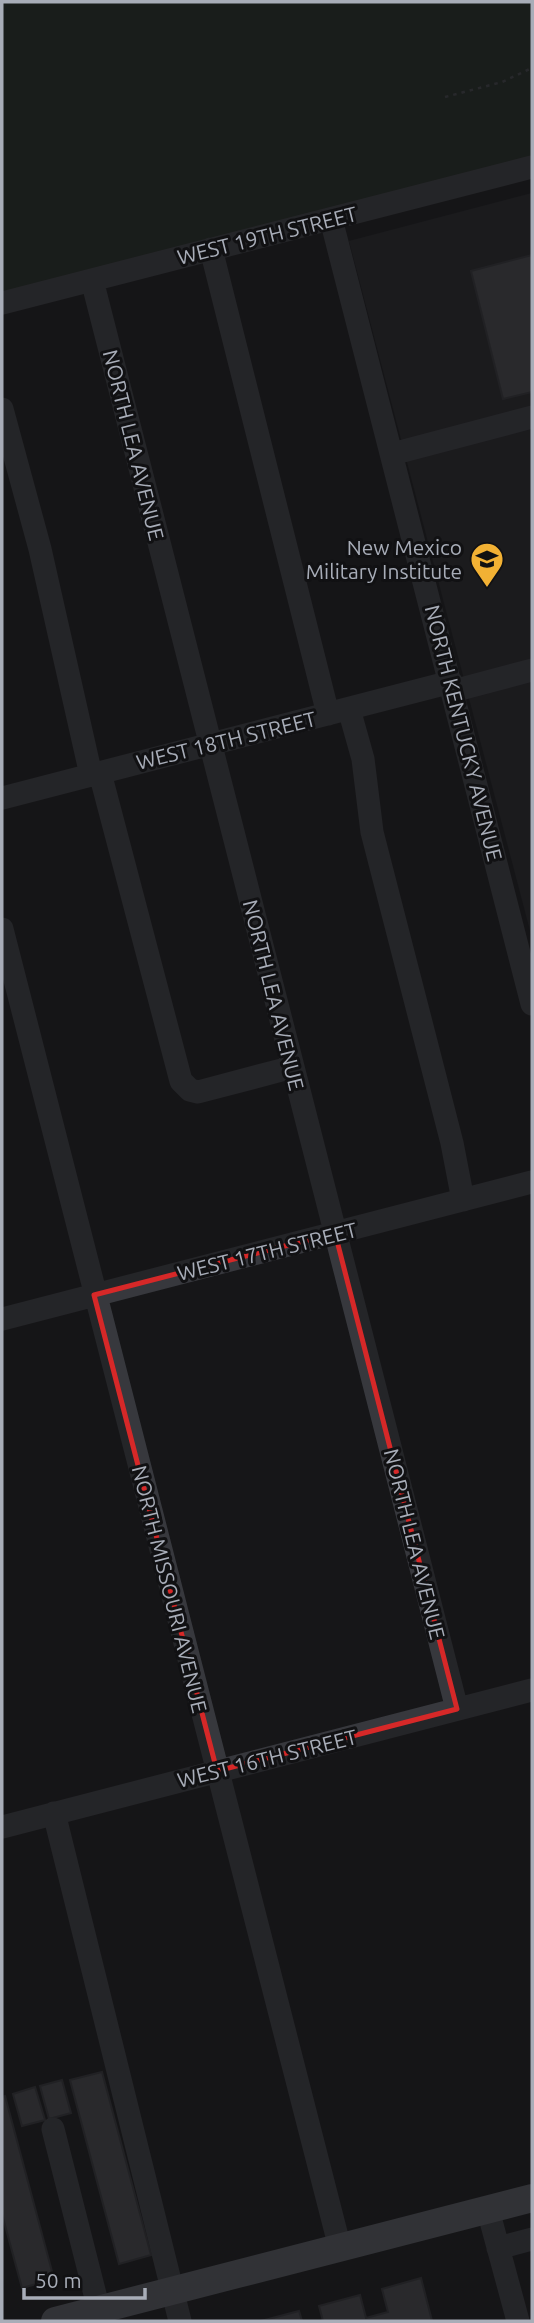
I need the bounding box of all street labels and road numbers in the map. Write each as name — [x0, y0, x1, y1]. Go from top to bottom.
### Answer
street label: WEST 19TH STREET — [175, 201, 360, 269]
street label: NORTH LEA AVENUE — [99, 347, 169, 543]
street label: NORTH KENTUCKY AVENUE — [421, 603, 507, 863]
street label: WEST 18TH STREET — [134, 706, 319, 774]
street label: NORTH LEA AVENUE — [239, 897, 309, 1093]
street label: WEST 17TH STREET — [175, 1217, 360, 1285]
street label: NORTH LEA AVENUE — [380, 1446, 450, 1642]
street label: NORTH MISSOURI AVENUE — [128, 1463, 212, 1715]
street label: WEST 16TH STREET — [175, 1724, 360, 1792]

